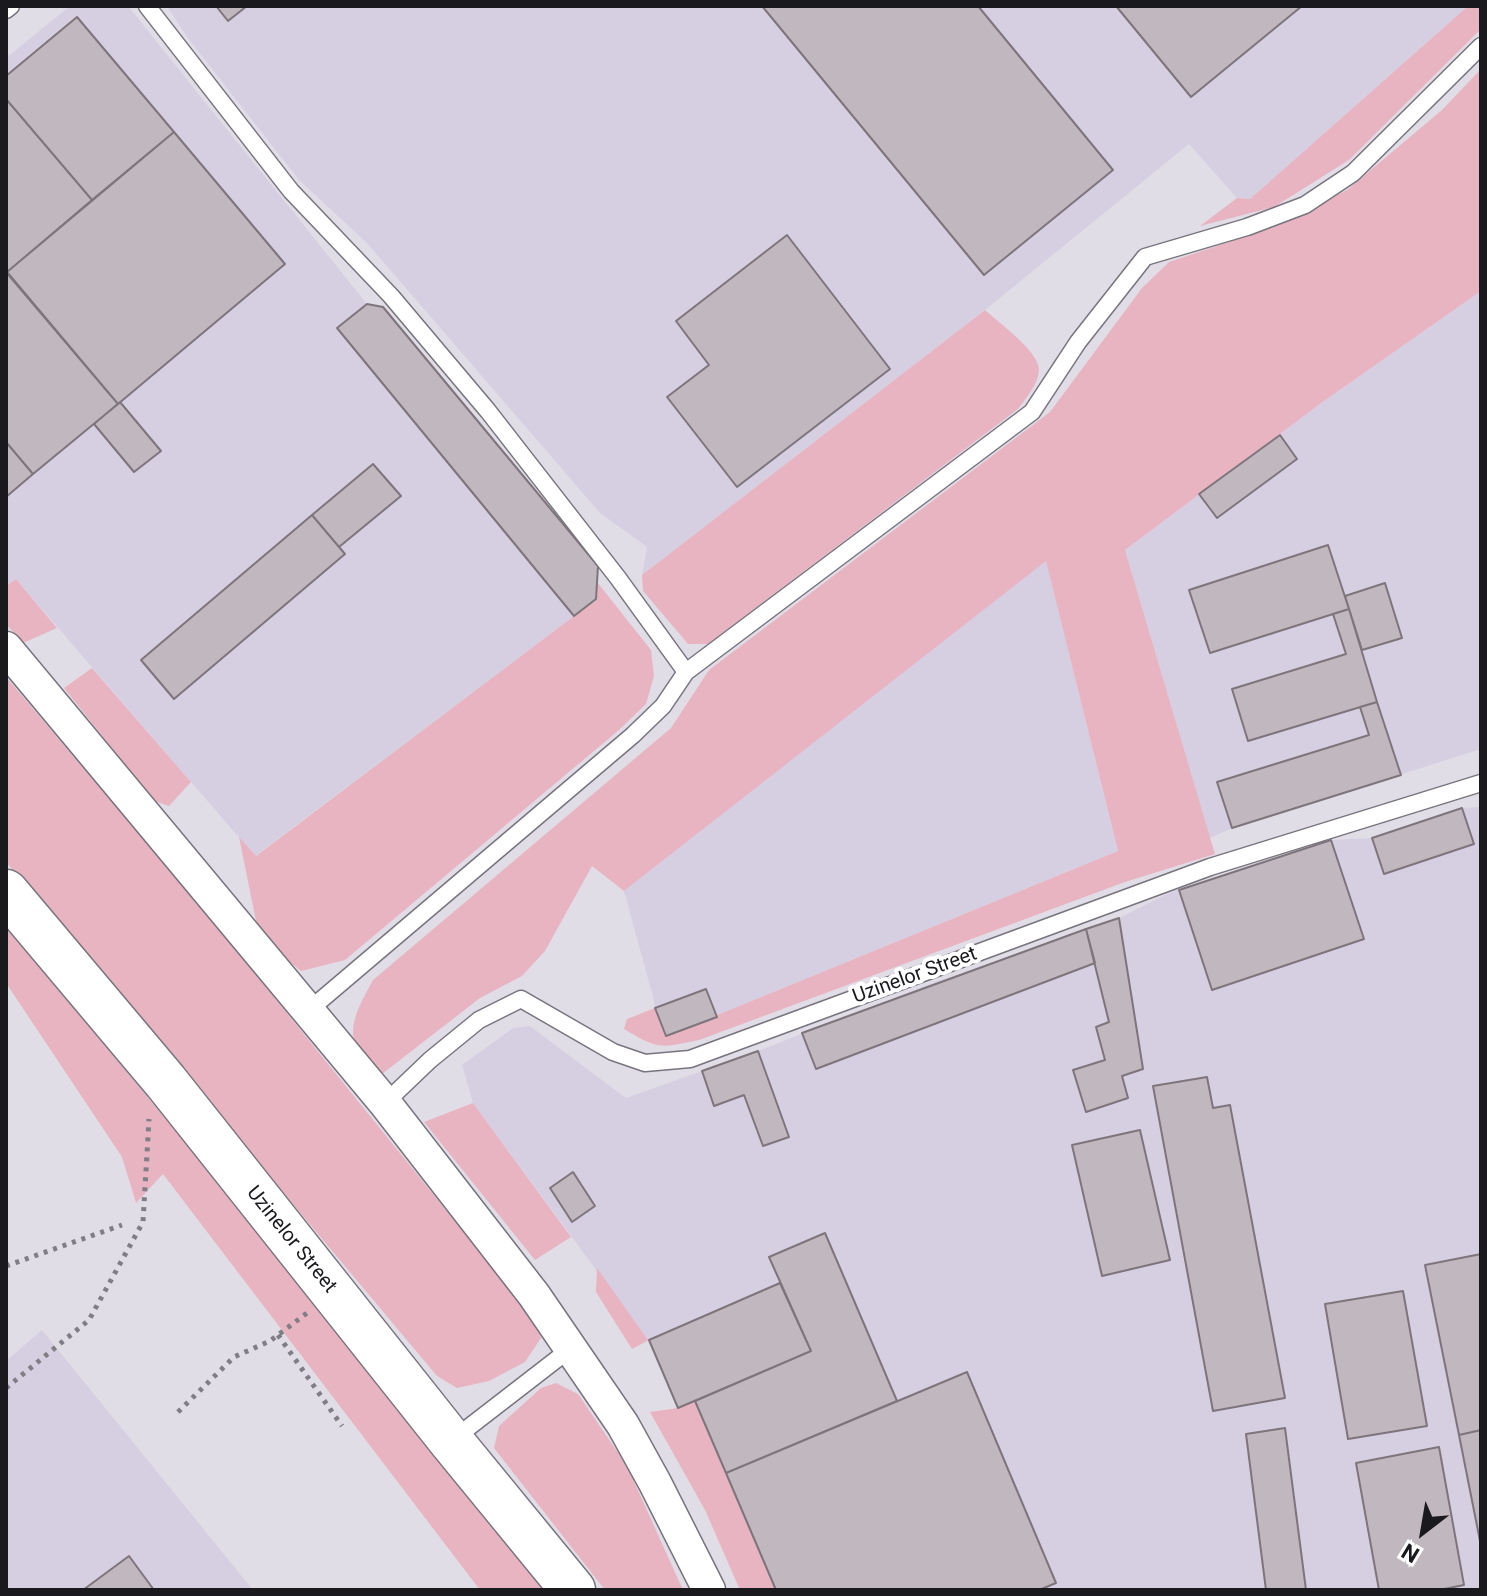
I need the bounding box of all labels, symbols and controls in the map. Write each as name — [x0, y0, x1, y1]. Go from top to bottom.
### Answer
street label: Uzinelor Street — [850, 942, 980, 1010]
street label: Uzinelor Street — [241, 1182, 341, 1298]
north arrow — [1383, 1492, 1463, 1572]
text: N — [1397, 1538, 1423, 1568]

